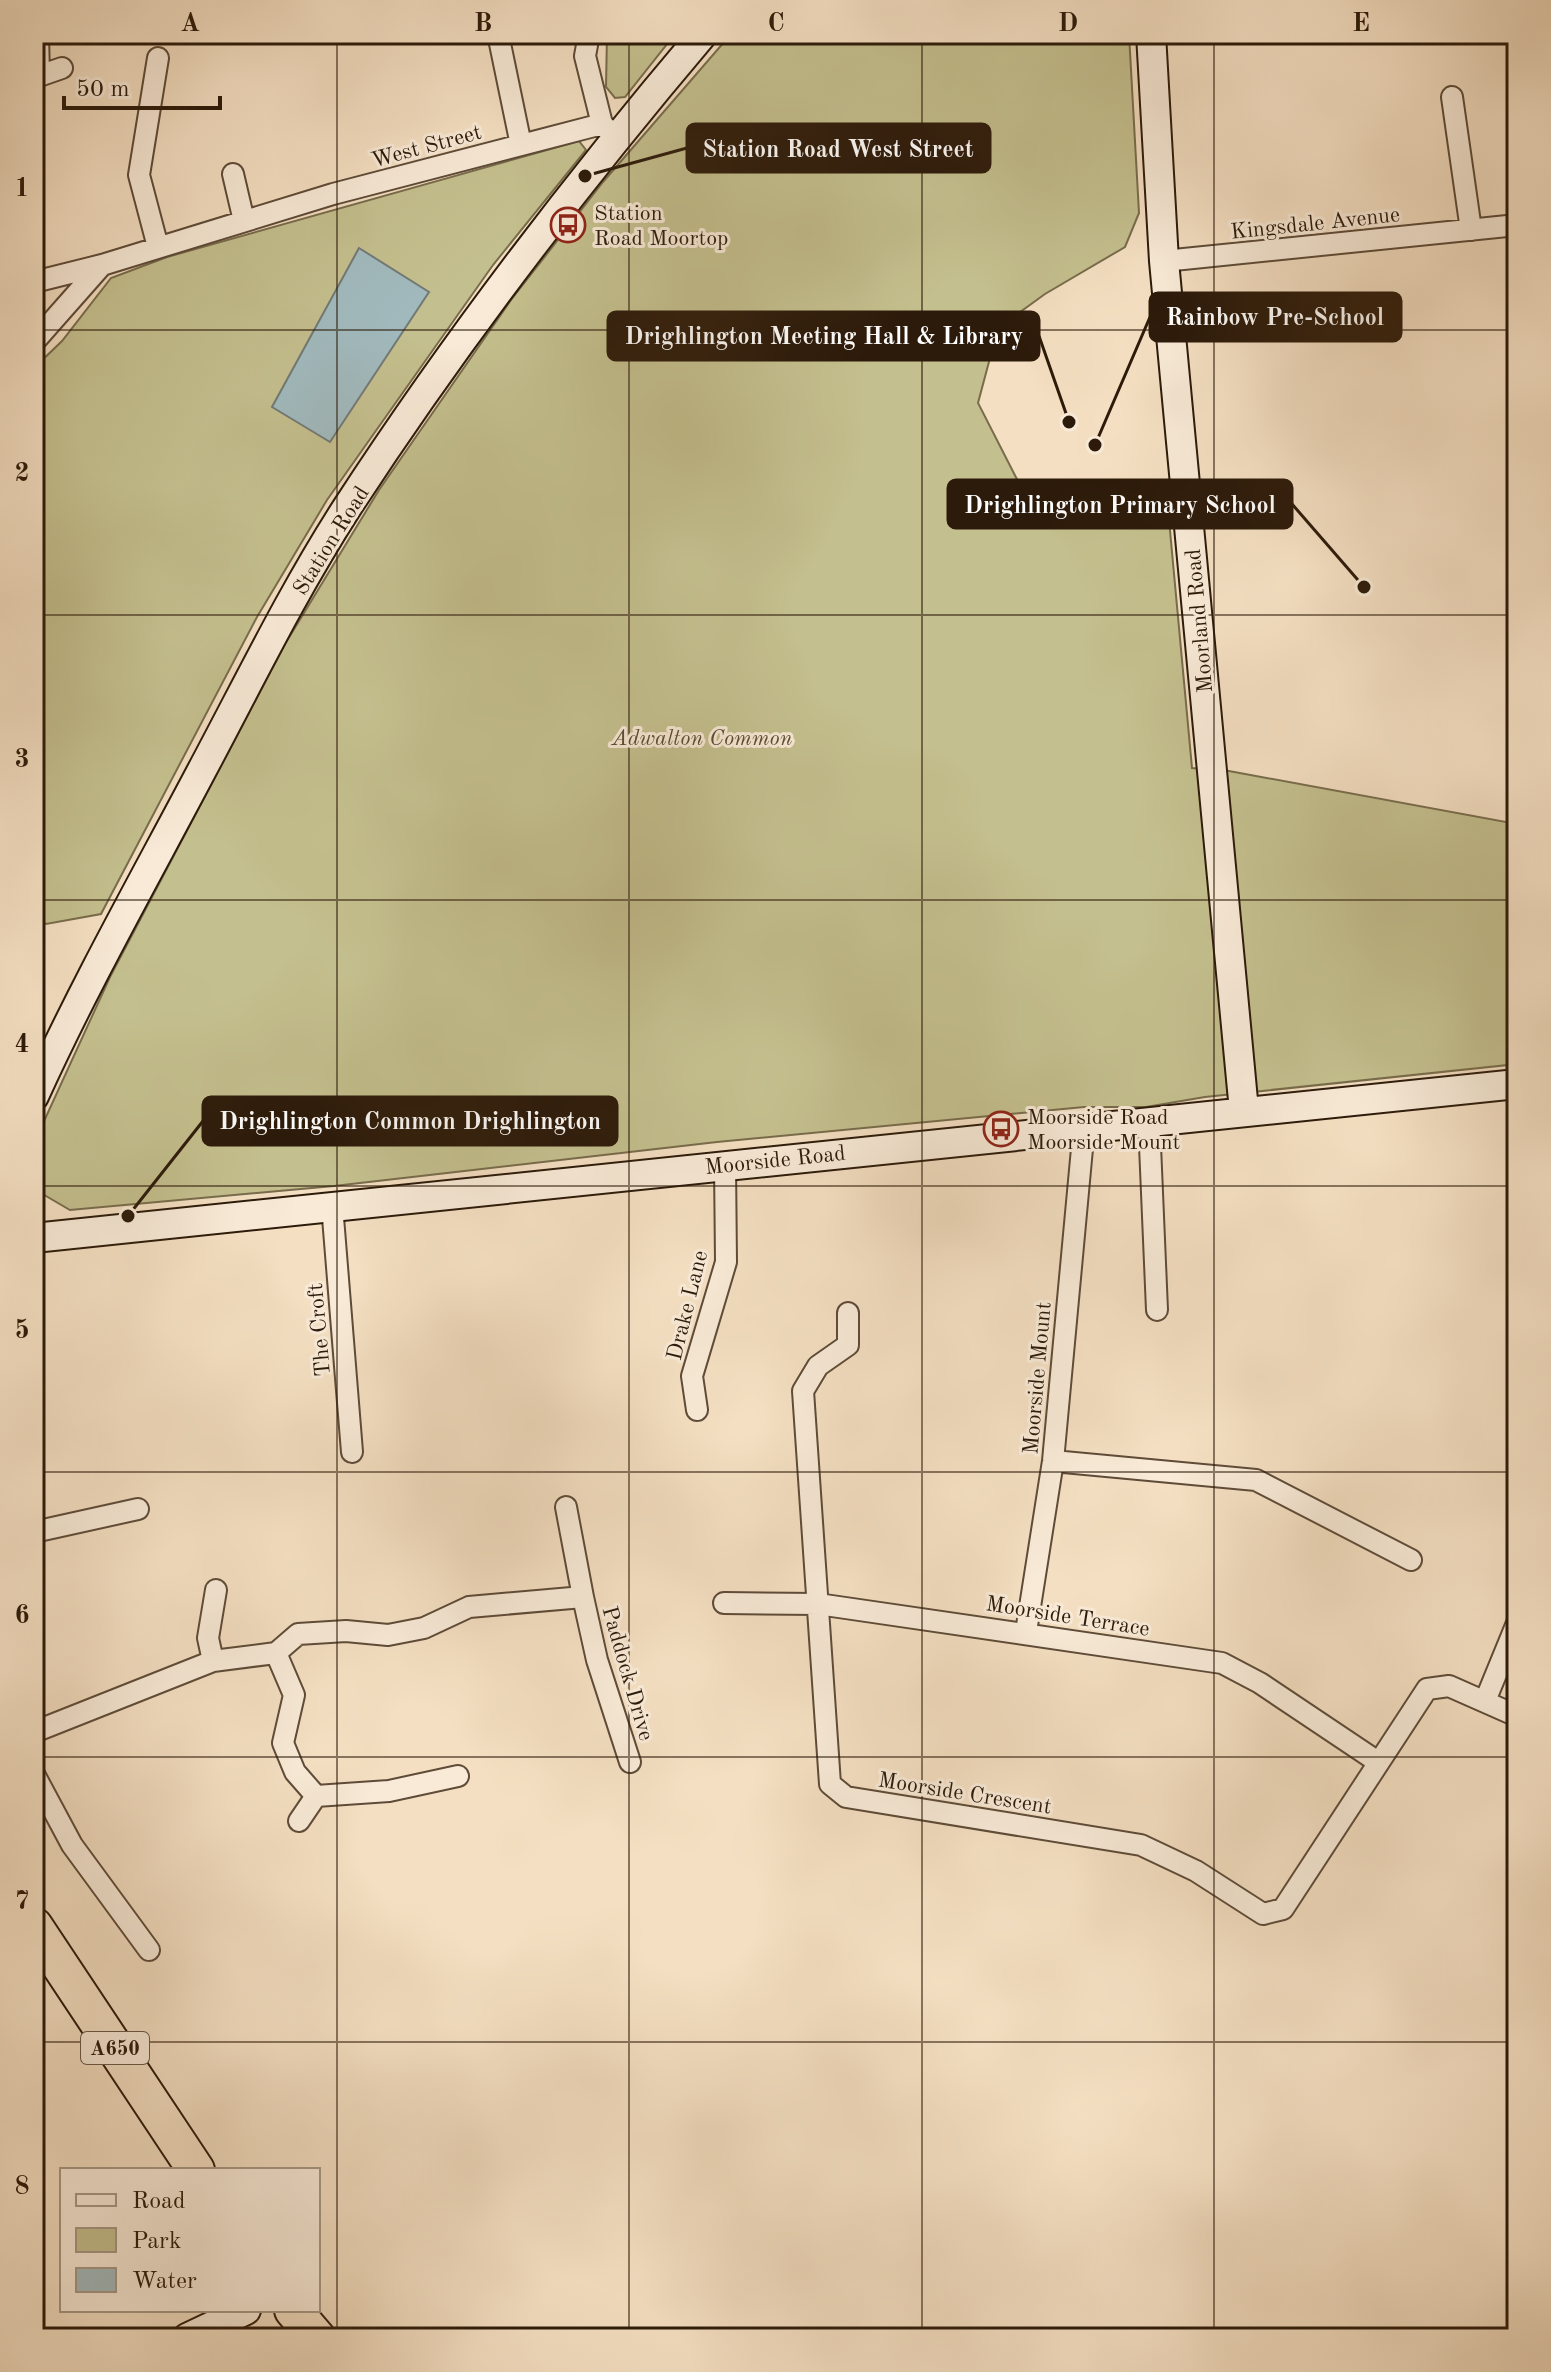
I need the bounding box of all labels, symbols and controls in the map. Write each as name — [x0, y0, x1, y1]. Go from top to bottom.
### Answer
text: A — [180, 11, 200, 37]
text: B — [474, 11, 492, 37]
text: C — [767, 11, 785, 37]
text: D — [1058, 11, 1078, 37]
text: E — [1352, 11, 1370, 37]
scale bar — [64, 60, 220, 110]
text: 50 m — [76, 78, 130, 102]
street label: West Street — [369, 122, 484, 172]
callout: Station Road West Street — [687, 124, 990, 172]
text: Station Road West Street — [702, 139, 974, 163]
text: 1 — [14, 176, 30, 202]
place label: Station Road Moortop — [594, 203, 728, 250]
street label: Kingsdale Avenue — [1229, 204, 1401, 244]
bus stop icon: Station Road Moortop — [549, 206, 587, 244]
callout: Rainbow Pre-School — [1150, 293, 1401, 341]
text: Rainbow Pre-School — [1166, 307, 1384, 331]
callout: Drighlington Meeting Hall & Library — [608, 312, 1039, 360]
text: Drighlington Meeting Hall & Library — [625, 326, 1023, 350]
text: 2 — [14, 461, 30, 487]
callout: Drighlington Primary School — [948, 480, 1292, 528]
street label: Station Road — [290, 483, 374, 599]
text: Drighlington Primary School — [964, 495, 1276, 519]
street label: Moorland Road — [1183, 548, 1217, 694]
park label: Adwalton Common — [611, 728, 793, 750]
text: 3 — [14, 747, 30, 773]
text: 4 — [14, 1032, 30, 1058]
callout: Drighlington Common Drighlington — [203, 1097, 617, 1145]
place label: Moorside Road Moorside Mount — [1027, 1107, 1180, 1154]
bus stop icon: Moorside Road Moorside Mount — [982, 1110, 1020, 1148]
text: Drighlington Common Drighlington — [219, 1111, 601, 1135]
street label: Moorside Road — [704, 1143, 847, 1179]
street label: Drake Lane — [664, 1248, 712, 1363]
street label: The Croft — [305, 1282, 335, 1377]
street label: Moorside Mount — [1020, 1301, 1056, 1455]
text: 5 — [14, 1318, 30, 1344]
street label: Moorside Terrace — [984, 1593, 1151, 1641]
text: 6 — [14, 1603, 30, 1629]
street label: Paddock Drive — [597, 1604, 657, 1743]
street label: Moorside Crescent — [876, 1769, 1053, 1819]
text: 7 — [14, 1889, 30, 1915]
road number: A650 — [81, 2032, 149, 2064]
legend — [60, 2168, 320, 2312]
text: 8 — [14, 2174, 30, 2200]
text: Road — [132, 2190, 185, 2214]
text: Park — [132, 2230, 181, 2254]
text: Water — [132, 2270, 197, 2294]

